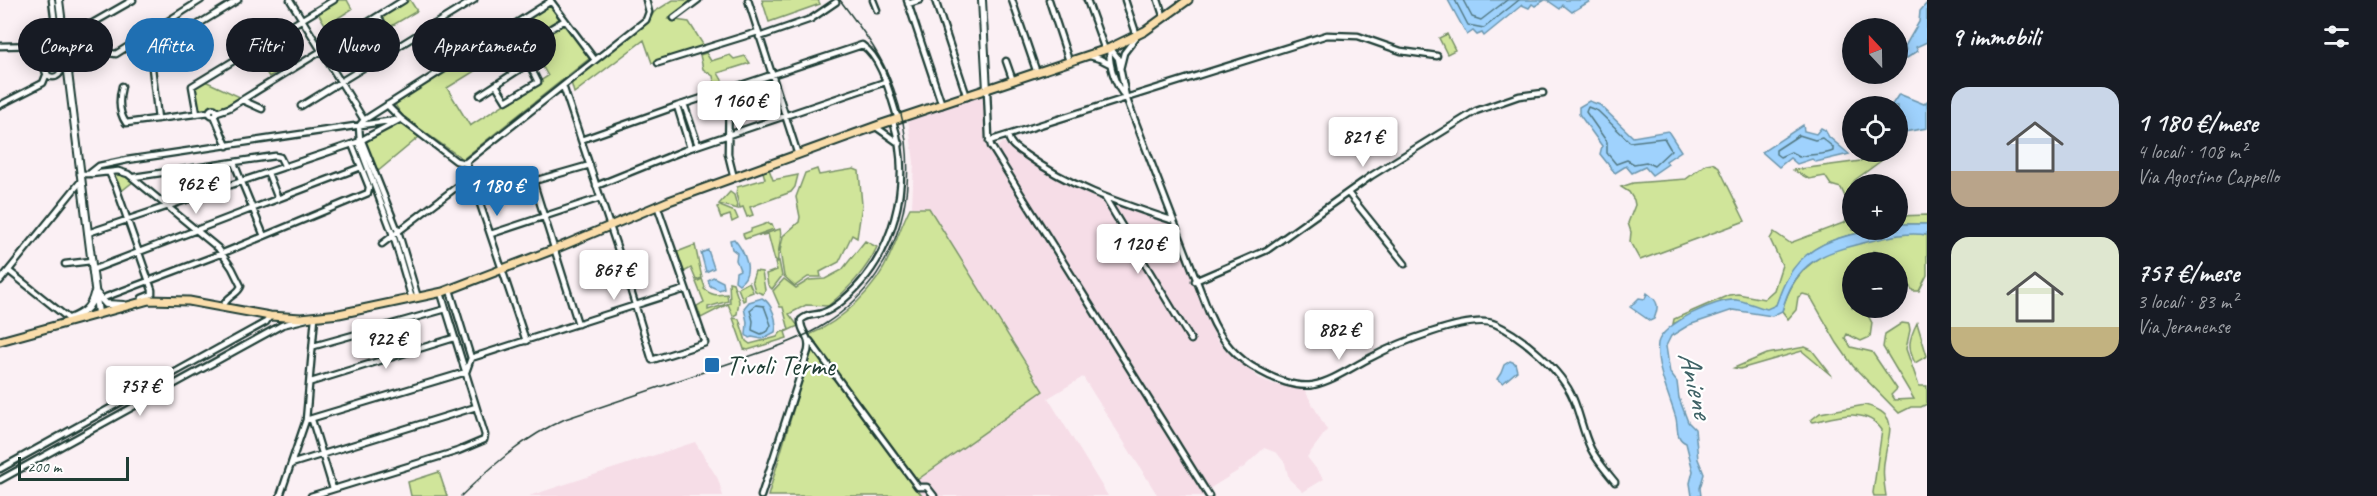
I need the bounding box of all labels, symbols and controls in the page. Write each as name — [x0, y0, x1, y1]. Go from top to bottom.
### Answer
chip: Compra — [18, 18, 113, 72]
chip: Affitta — [125, 18, 214, 72]
chip: Filtri — [226, 18, 304, 72]
chip: Nuovo — [316, 18, 400, 72]
chip: Appartamento — [412, 18, 556, 72]
north arrow — [1842, 18, 1908, 84]
map controls — [1842, 18, 1908, 318]
text: 9 immobili — [1951, 20, 2040, 53]
icon: filters — [2320, 20, 2353, 53]
pin: 1 160 € — [684, 81, 794, 132]
text: 1 160 € — [711, 88, 767, 113]
button: locate — [1842, 96, 1908, 162]
text: 1 180 €/mese — [2137, 106, 2258, 139]
icon: home — [1999, 111, 2071, 183]
pin: 821 € — [1321, 117, 1405, 168]
text: 821 € — [1343, 124, 1383, 149]
text: 4 locali · 108 m² — [2137, 139, 2246, 164]
pin: 962 € — [154, 164, 238, 215]
text: Via Agostino Cappello — [2137, 164, 2279, 189]
pin: 1 180 € — [442, 166, 552, 217]
text: 962 € — [175, 171, 217, 196]
text: 1 180 € — [470, 173, 524, 198]
button: + — [1842, 174, 1908, 240]
pin: 1 120 € — [1083, 224, 1193, 275]
text: 1 120 € — [1111, 231, 1165, 256]
pin: 867 € — [572, 250, 656, 301]
button: − — [1842, 252, 1908, 318]
text: 757 €/mese — [2137, 256, 2239, 289]
text: 867 € — [593, 257, 635, 282]
icon: home — [1999, 261, 2071, 333]
text: 3 locali · 83 m² — [2137, 289, 2237, 314]
pin: 882 € — [1297, 310, 1381, 361]
text: Via Jeranense — [2137, 314, 2230, 339]
text: 882 € — [1319, 317, 1359, 342]
pin: 922 € — [344, 319, 428, 370]
text: 922 € — [366, 326, 406, 351]
water label: Aniene — [1669, 347, 1724, 425]
place label: Tivoli Terme — [726, 348, 836, 383]
marker: Tivoli Terme — [703, 356, 721, 374]
pin: 757 € — [98, 366, 182, 417]
text: 757 € — [120, 373, 160, 398]
scale bar — [18, 454, 129, 482]
text: 200 m — [27, 457, 61, 477]

